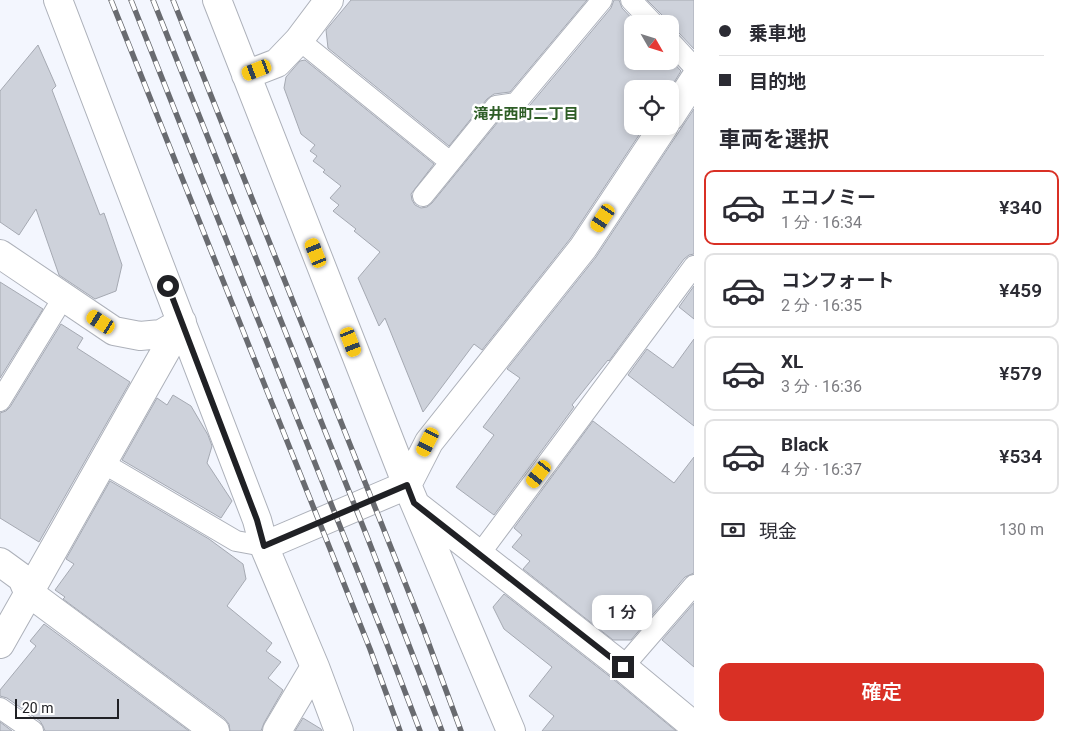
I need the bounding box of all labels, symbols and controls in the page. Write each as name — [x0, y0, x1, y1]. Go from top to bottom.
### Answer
north arrow — [624, 15, 679, 70]
map controls — [624, 15, 679, 135]
text: 乗車地 — [749, 22, 806, 45]
car — [240, 58, 273, 82]
text: 目的地 — [749, 70, 806, 93]
button: locate — [624, 80, 679, 135]
district label: 滝井西町二丁目 — [473, 105, 579, 123]
text: 車両を選択 — [719, 127, 829, 152]
icon: car — [721, 185, 766, 230]
text: エコノミー — [781, 186, 876, 209]
text: ¥340 — [999, 196, 1042, 219]
car — [588, 201, 617, 235]
text: 1 分 · 16:34 — [781, 213, 862, 232]
car — [303, 236, 328, 270]
icon: car — [721, 268, 766, 313]
text: コンフォート — [781, 269, 894, 292]
route start — [157, 275, 179, 297]
text: ¥459 — [999, 279, 1042, 302]
text: 2 分 · 16:35 — [781, 296, 862, 315]
car — [84, 308, 117, 336]
car — [338, 325, 363, 359]
text: XL — [781, 350, 803, 373]
icon: car — [721, 351, 766, 396]
text: ¥579 — [999, 362, 1042, 385]
text: 3 分 · 16:36 — [781, 377, 862, 396]
car — [414, 425, 441, 459]
text: Black — [781, 433, 828, 456]
icon: car — [721, 434, 766, 479]
text: ¥534 — [999, 445, 1042, 468]
car — [523, 458, 554, 490]
text: 4 分 · 16:37 — [781, 460, 862, 479]
icon: cash — [719, 516, 747, 544]
text: 現金 — [759, 520, 797, 543]
text: 130 m — [999, 520, 1044, 539]
callout: 1 分 — [593, 594, 653, 630]
text: 1 分 — [607, 603, 637, 622]
route end — [612, 656, 634, 678]
button: 確定 — [719, 663, 1044, 721]
scale bar — [15, 696, 119, 719]
text: 20 m — [22, 700, 54, 716]

